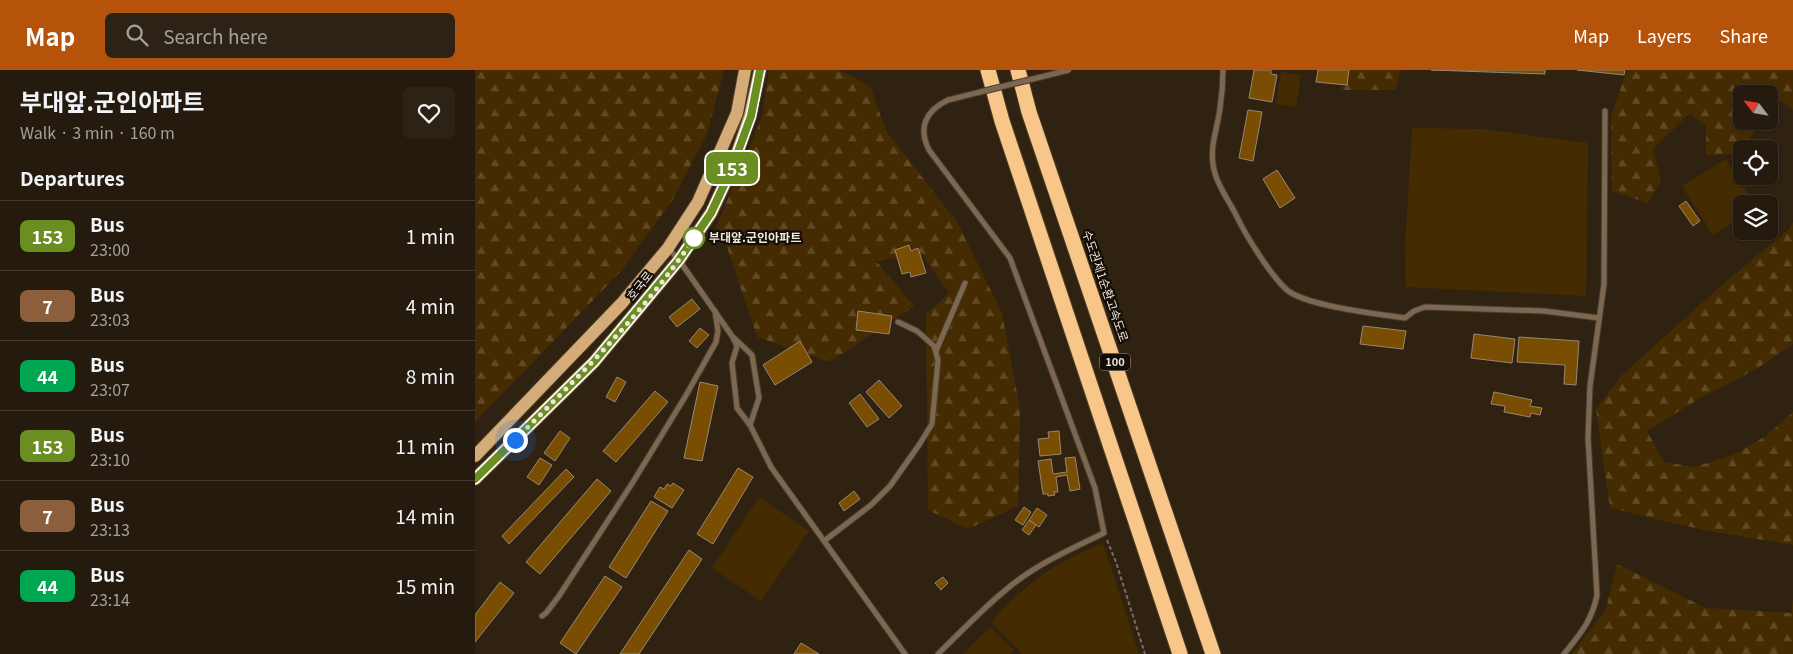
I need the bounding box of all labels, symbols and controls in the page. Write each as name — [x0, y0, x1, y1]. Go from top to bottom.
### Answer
search box — [105, 13, 455, 58]
text: Map — [25, 18, 75, 53]
icon: search — [123, 21, 151, 49]
text: Search here — [163, 22, 268, 49]
text: Map — [1573, 22, 1609, 48]
text: Layers — [1637, 22, 1692, 48]
text: Share — [1720, 22, 1768, 48]
text: 부대앞.군인아파트 — [20, 83, 204, 118]
north arrow — [1733, 85, 1777, 130]
map controls — [1733, 85, 1778, 240]
button: heart — [403, 87, 455, 139]
text: Walk · 3 min · 160 m — [20, 120, 175, 144]
button: locate — [1733, 140, 1778, 185]
line badge: 153 — [703, 152, 761, 184]
text: 153 — [716, 155, 748, 181]
text: Departures — [20, 164, 125, 191]
button: layers — [1733, 195, 1778, 240]
text: Bus — [90, 210, 124, 237]
text: 1 min — [406, 222, 455, 249]
text: 153 — [32, 223, 63, 249]
marker: 부대앞.군인아파트 — [683, 227, 705, 249]
street label: 수도권제1순환고속도로 — [1079, 227, 1134, 344]
place label: 부대앞.군인아파트 — [709, 228, 801, 245]
text: 23:00 — [90, 237, 130, 261]
street label: 호국로 — [622, 267, 656, 303]
text: Bus — [90, 280, 124, 307]
text: 4 min — [406, 292, 455, 319]
text: 7 — [42, 293, 53, 319]
text: 23:03 — [90, 307, 130, 331]
text: Bus — [90, 350, 124, 377]
road number: 100 — [1100, 354, 1130, 370]
text: 8 min — [406, 362, 455, 389]
text: 44 — [37, 363, 58, 389]
text: 23:07 — [90, 377, 130, 401]
text: Bus — [90, 420, 124, 447]
your location — [503, 428, 528, 453]
text: 11 min — [395, 432, 455, 459]
text: 153 — [32, 433, 63, 459]
text: 23:10 — [90, 447, 130, 471]
text: Bus — [90, 490, 124, 517]
text: 14 min — [395, 502, 455, 529]
text: 7 — [42, 503, 53, 529]
text: 23:13 — [90, 517, 130, 541]
text: Bus — [90, 560, 124, 587]
text: 15 min — [395, 572, 455, 599]
text: 44 — [37, 573, 58, 599]
text: 23:14 — [90, 587, 130, 611]

